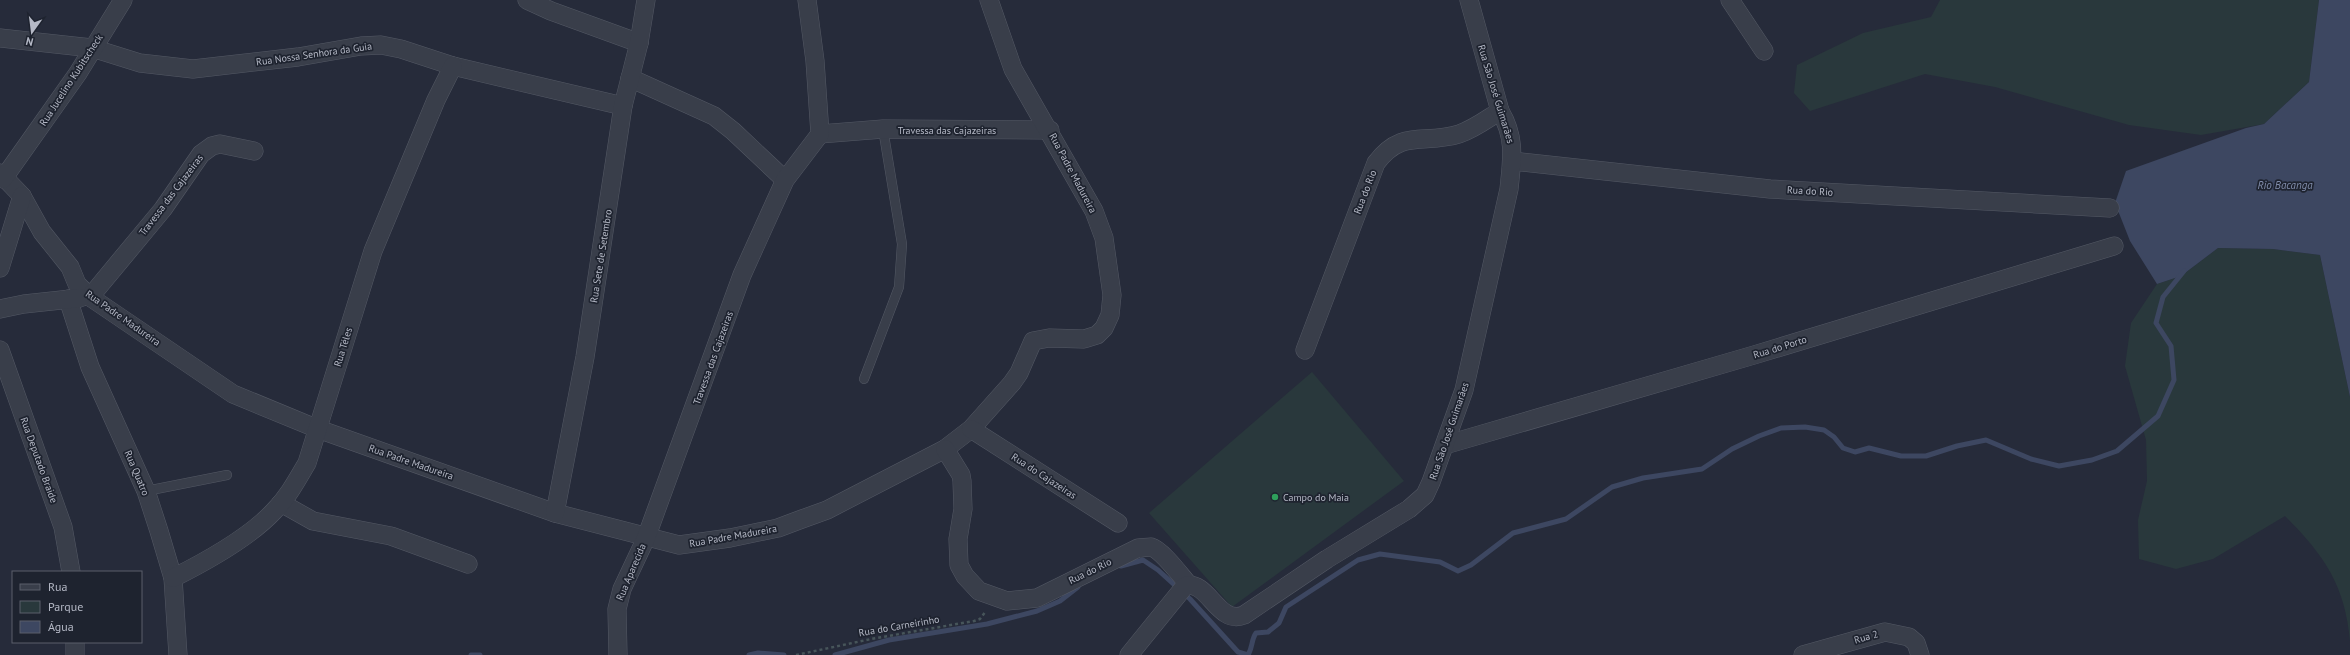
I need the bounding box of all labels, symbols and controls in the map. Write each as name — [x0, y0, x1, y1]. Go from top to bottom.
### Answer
north arrow — [12, 12, 52, 52]
street label: Rua Jucelino Kubitscheck — [36, 32, 106, 128]
text: N — [24, 34, 35, 49]
street label: Rua Nossa Senhora da Guia — [255, 39, 373, 69]
street label: Rua São José Guimarães — [1475, 43, 1517, 145]
street label: Travessa das Cajazeiras — [898, 124, 996, 137]
street label: Rua Padre Madureira — [1046, 131, 1100, 215]
street label: Travessa das Cajazeiras — [136, 152, 206, 238]
street label: Rua do Rio — [1351, 168, 1379, 216]
water label: Rio Bacanga — [2257, 178, 2313, 192]
street label: Rua do Rio — [1787, 183, 1833, 199]
street label: Rua Sete de Setembro — [587, 208, 615, 304]
street label: Rua Padre Madureira — [83, 287, 163, 349]
street label: Travessa das Cajazeiras — [690, 309, 736, 407]
street label: Rua Téles — [331, 326, 355, 368]
street label: Rua do Porto — [1752, 333, 1808, 361]
street label: Rua São José Guimarães — [1426, 381, 1472, 481]
street label: Rua Deputado Braide — [17, 415, 61, 505]
street label: Rua Padre Madureira — [367, 441, 455, 483]
street label: Rua Quatro — [122, 448, 152, 498]
street label: Rua do Cajazeiras — [1009, 450, 1079, 502]
place label: Campo do Maia — [1283, 491, 1349, 504]
marker: Campo do Maia — [1270, 492, 1280, 502]
street label: Rua Padre Madureira — [688, 522, 778, 550]
street label: Rua Aparecida — [613, 542, 649, 602]
street label: Rua do Rio — [1066, 555, 1114, 587]
legend — [12, 571, 142, 643]
text: Rua — [48, 579, 67, 594]
text: Parque — [48, 599, 83, 614]
street label: Rua do Carneirinho — [858, 612, 940, 640]
text: Água — [48, 619, 74, 634]
street label: Rua 2 — [1853, 627, 1879, 647]

